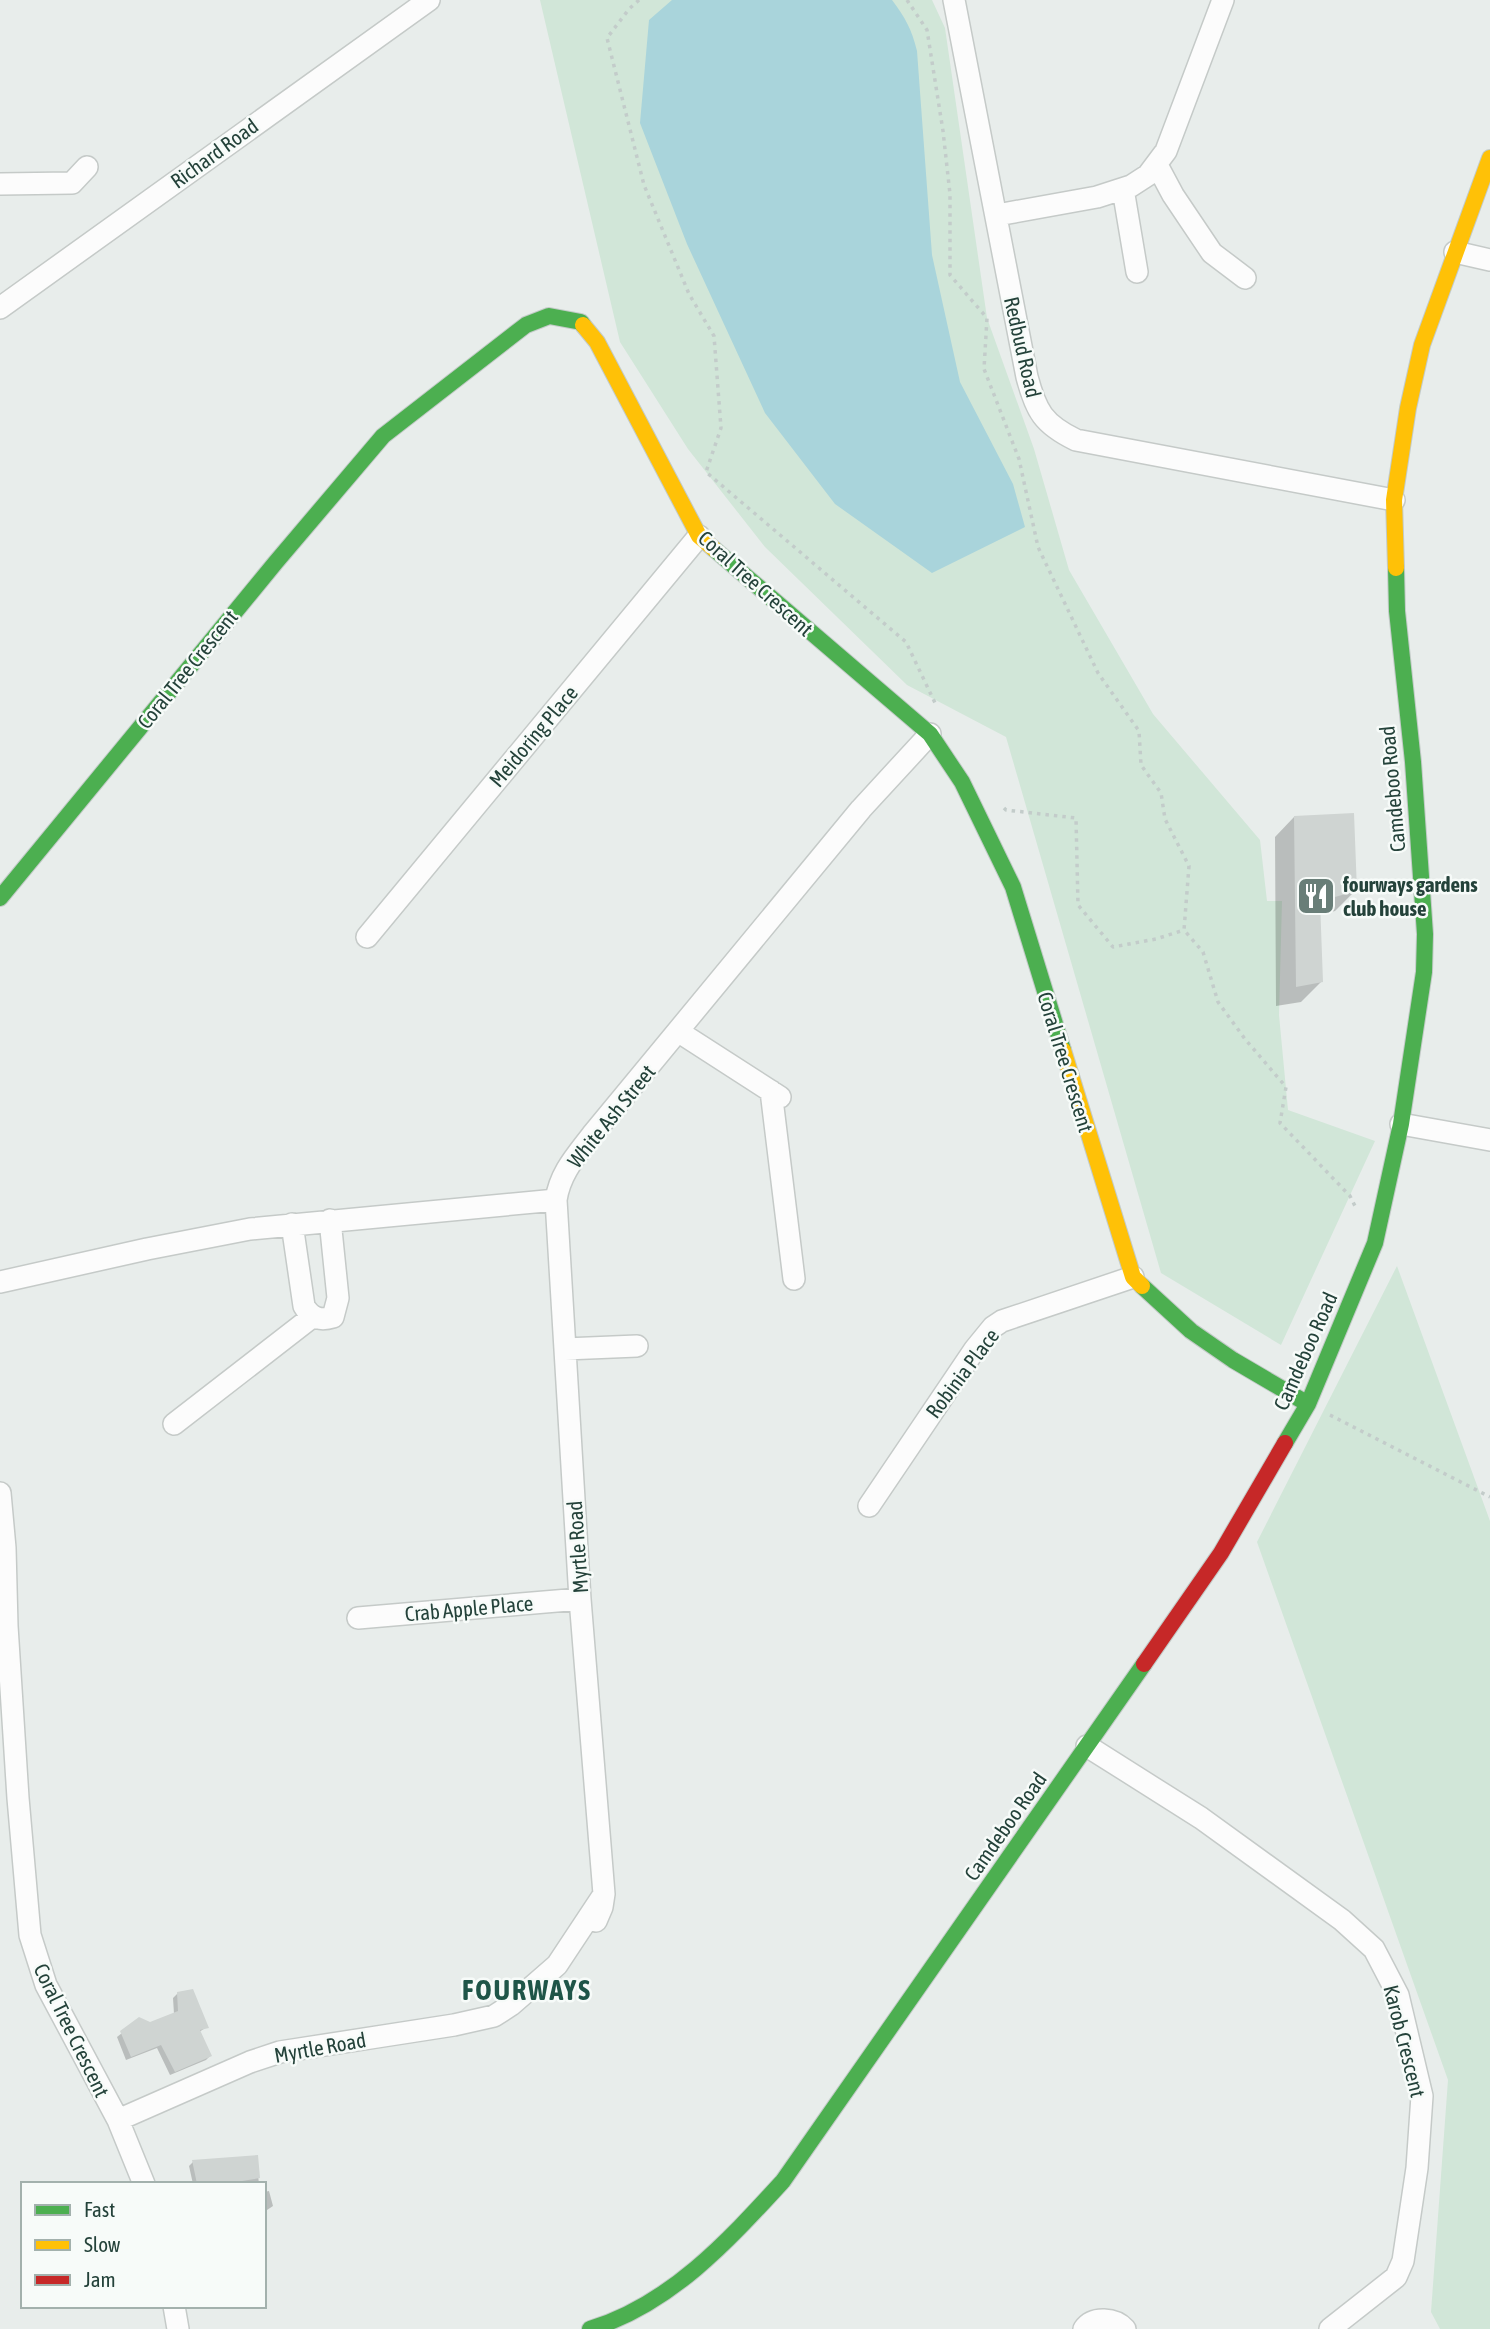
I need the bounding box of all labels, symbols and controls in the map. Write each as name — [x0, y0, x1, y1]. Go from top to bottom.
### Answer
street label: Richard Road — [166, 113, 262, 193]
street label: Redbud Road — [1000, 294, 1046, 400]
street label: Coral Tree Crescent — [694, 525, 818, 641]
street label: Coral Tree Crescent — [132, 605, 242, 733]
street label: Meidoring Place — [484, 681, 582, 791]
street label: Camdeboo Road — [1375, 725, 1409, 853]
place label: fourways gardens club house — [1342, 872, 1478, 920]
restaurant icon: fourways gardens club house — [1295, 875, 1337, 917]
street label: Coral Tree Crescent — [1033, 989, 1099, 1135]
street label: White Ash Street — [562, 1060, 660, 1172]
street label: Camdeboo Road — [1268, 1288, 1342, 1414]
street label: Robinia Place — [921, 1324, 1003, 1422]
street label: Myrtle Road — [562, 1500, 592, 1594]
street label: Crab Apple Place — [404, 1590, 534, 1626]
street label: Camdeboo Road — [959, 1767, 1051, 1885]
street label: Coral Tree Crescent — [29, 1959, 115, 2101]
district label: FOURWAYS — [462, 1974, 592, 2006]
street label: Karob Crescent — [1379, 1982, 1431, 2100]
street label: Myrtle Road — [272, 2027, 368, 2067]
legend — [21, 2182, 266, 2308]
text: Fast — [84, 2197, 115, 2221]
text: Slow — [84, 2232, 121, 2256]
text: Jam — [84, 2267, 116, 2291]

